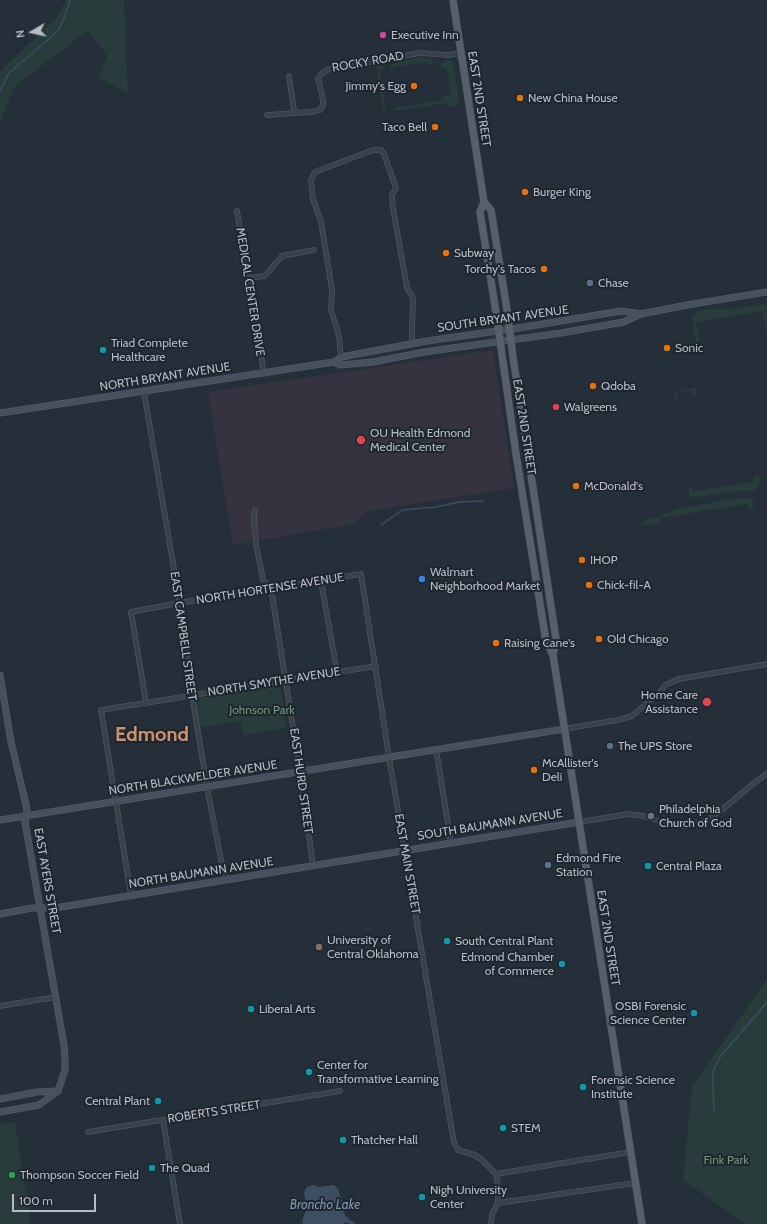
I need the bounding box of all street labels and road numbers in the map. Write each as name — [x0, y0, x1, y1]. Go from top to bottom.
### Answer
street label: ROCKY ROAD — [331, 49, 405, 75]
street label: EAST 2ND STREET — [464, 50, 494, 148]
street label: MEDICAL CENTER DRIVE — [233, 227, 267, 357]
street label: SOUTH BRYANT AVENUE — [436, 303, 570, 335]
street label: NORTH BRYANT AVENUE — [99, 360, 231, 394]
street label: EAST 2ND STREET — [509, 378, 539, 476]
street label: EAST CAMPBELL STREET — [167, 570, 199, 702]
street label: NORTH HORTENSE AVENUE — [195, 570, 345, 608]
street label: NORTH SMYTHE AVENUE — [207, 664, 341, 700]
street label: EAST HURD STREET — [286, 727, 316, 835]
street label: NORTH BLACKWELDER AVENUE — [108, 758, 278, 798]
street label: SOUTH BAUMANN AVENUE — [416, 806, 564, 844]
street label: EAST MAIN STREET — [391, 813, 423, 915]
street label: EAST AYERS STREET — [31, 827, 63, 935]
street label: NORTH BAUMANN AVENUE — [127, 854, 275, 892]
street label: EAST 2ND STREET — [593, 889, 623, 987]
street label: ROBERTS STREET — [167, 1098, 261, 1126]

